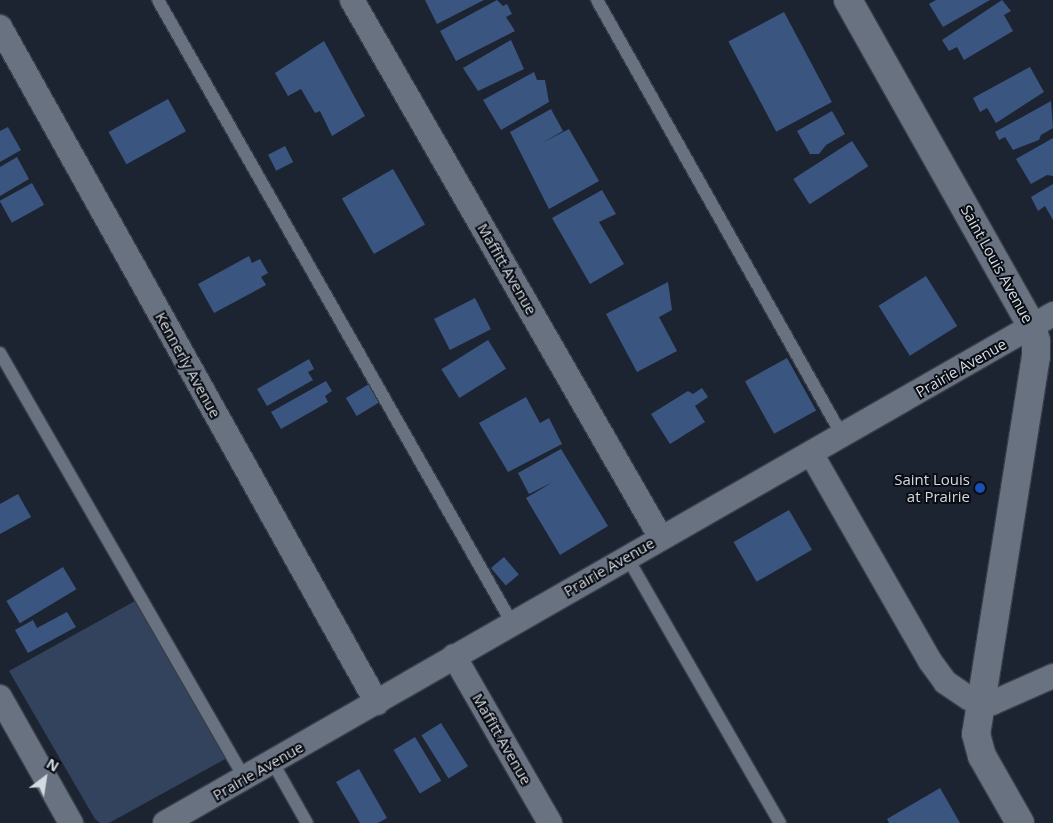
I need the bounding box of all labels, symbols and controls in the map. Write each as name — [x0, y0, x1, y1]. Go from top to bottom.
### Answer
street label: Saint Louis Avenue — [957, 202, 1037, 326]
street label: Maffitt Avenue — [474, 220, 540, 318]
street label: Kennerly Avenue — [152, 309, 224, 421]
street label: Prairie Avenue — [912, 335, 1010, 401]
place label: Saint Louis at Prairie — [894, 470, 970, 505]
marker: Saint Louis at Prairie — [974, 482, 986, 494]
street label: Prairie Avenue — [560, 534, 658, 600]
street label: Maffitt Avenue — [469, 690, 535, 788]
street label: Prairie Avenue — [209, 738, 307, 804]
north arrow — [20, 753, 70, 803]
text: N — [43, 754, 63, 776]

